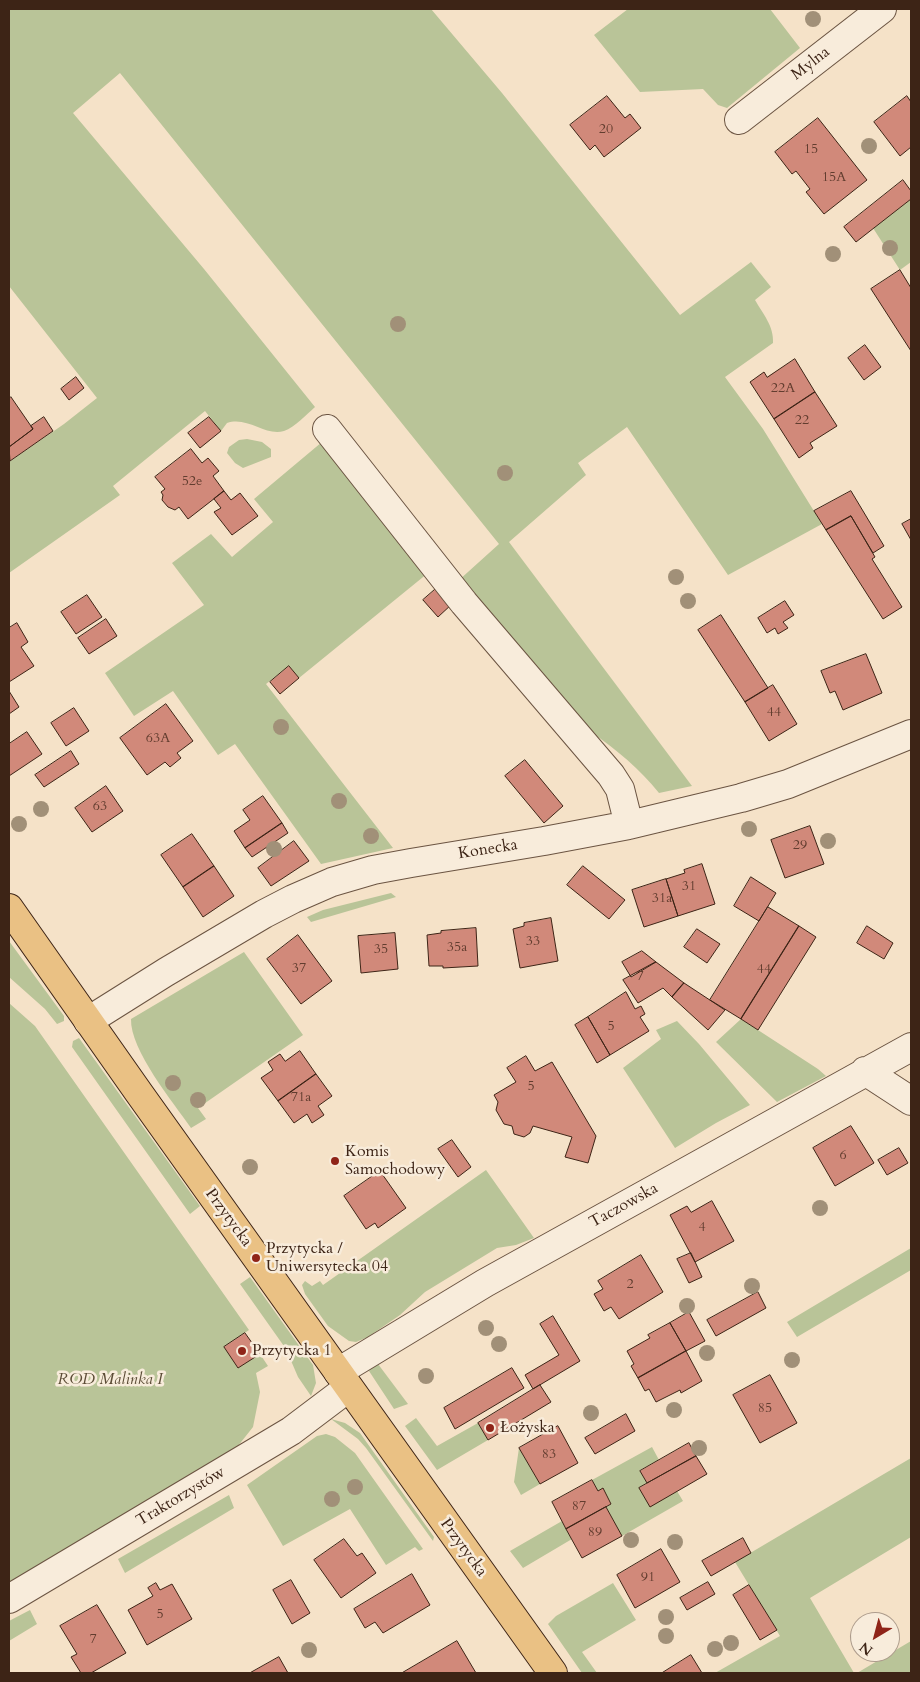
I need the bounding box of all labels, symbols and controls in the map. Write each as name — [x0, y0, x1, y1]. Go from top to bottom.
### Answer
street label: Mylna — [788, 43, 834, 85]
house number: 20 — [599, 122, 613, 138]
house number: 15 — [804, 142, 818, 158]
house number: 15A — [822, 170, 846, 186]
house number: 22A — [771, 381, 795, 397]
house number: 22 — [795, 413, 809, 429]
house number: 52e — [182, 474, 202, 490]
house number: 44 — [767, 705, 781, 721]
house number: 63A — [146, 731, 170, 747]
house number: 63 — [93, 799, 107, 815]
street label: Konecka — [457, 836, 519, 864]
house number: 29 — [793, 838, 807, 854]
house number: 31 — [682, 879, 696, 895]
house number: 31a — [652, 891, 672, 907]
house number: 33 — [526, 934, 540, 950]
house number: 35a — [447, 940, 467, 956]
house number: 35 — [374, 942, 388, 958]
house number: 37 — [292, 961, 306, 977]
house number: 44 — [757, 962, 771, 978]
house number: 7 — [636, 969, 644, 985]
house number: 5 — [607, 1019, 615, 1035]
house number: 5 — [527, 1079, 535, 1095]
house number: 71a — [291, 1090, 311, 1106]
place label: Komis Samochodowy — [345, 1142, 445, 1180]
house number: 6 — [839, 1148, 847, 1164]
marker: Komis Samochodowy — [329, 1155, 341, 1167]
street label: Taczowska — [586, 1179, 662, 1233]
street label: Przytycka — [200, 1185, 256, 1251]
house number: 4 — [698, 1220, 706, 1236]
place label: Przytycka / Uniwersytecka 04 — [266, 1239, 388, 1277]
marker: Przytycka / Uniwersytecka 04 — [250, 1252, 262, 1264]
house number: 2 — [626, 1277, 634, 1293]
place label: Przytycka 1 — [252, 1341, 332, 1361]
marker: Przytycka 1 — [236, 1345, 248, 1357]
park label: ROD Malinka I — [58, 1370, 162, 1390]
house number: 85 — [758, 1401, 772, 1417]
place label: Łożyska — [500, 1418, 555, 1438]
marker: Łożyska — [484, 1422, 496, 1434]
house number: 83 — [542, 1447, 556, 1463]
street label: Traktorzystów — [133, 1463, 229, 1531]
house number: 87 — [572, 1499, 586, 1515]
street label: Przytycka — [435, 1515, 491, 1581]
house number: 89 — [588, 1525, 602, 1541]
house number: 91 — [641, 1570, 655, 1586]
house number: 5 — [156, 1607, 164, 1623]
north arrow — [850, 1612, 900, 1662]
house number: 7 — [89, 1632, 97, 1648]
text: N — [856, 1637, 877, 1660]

